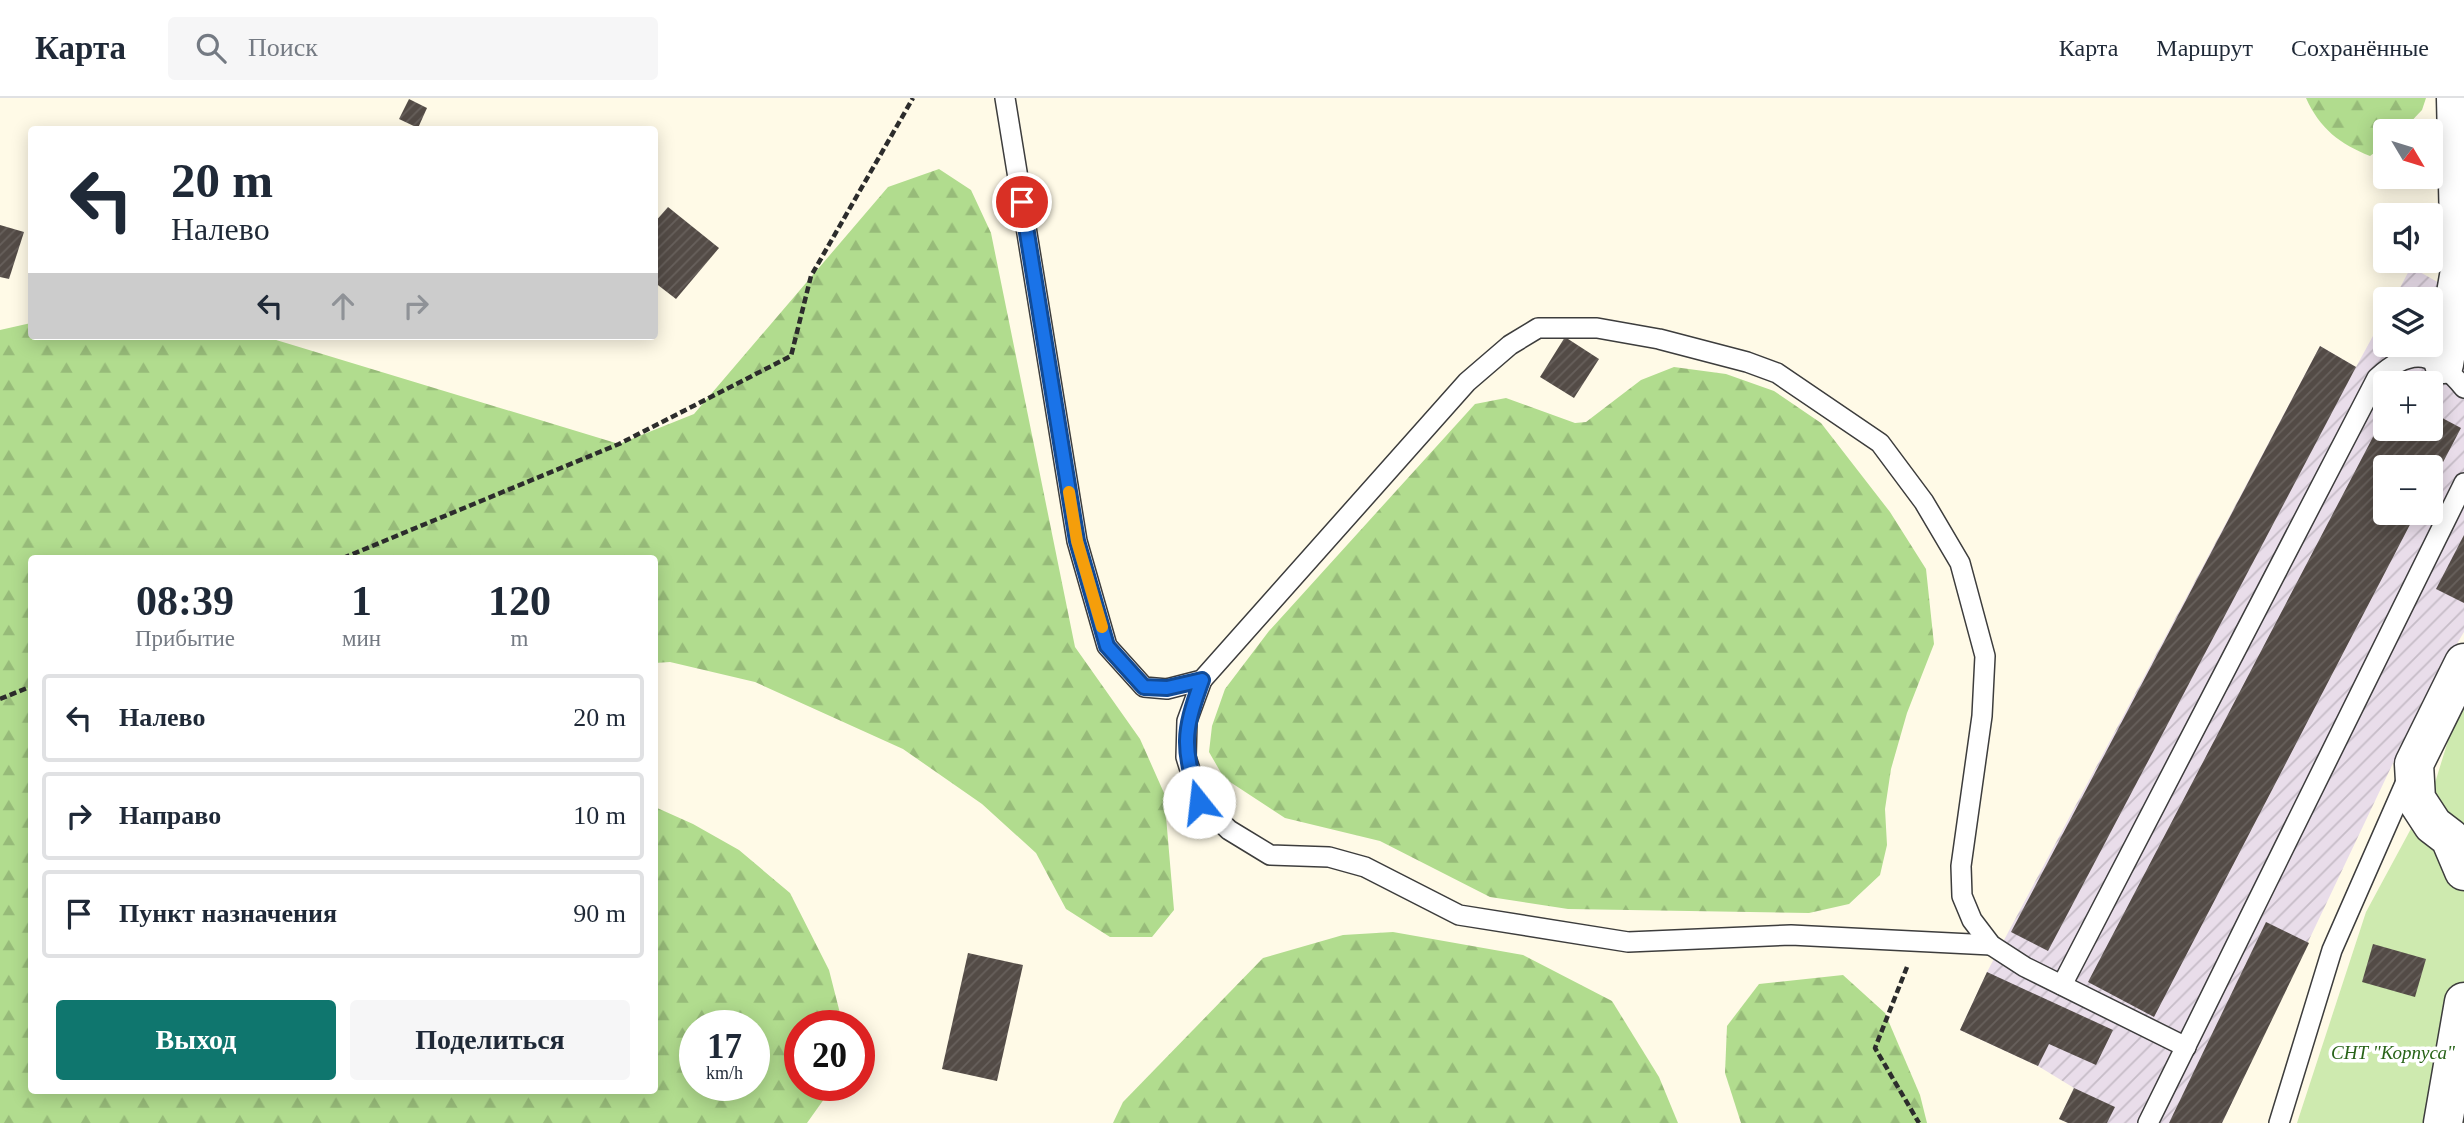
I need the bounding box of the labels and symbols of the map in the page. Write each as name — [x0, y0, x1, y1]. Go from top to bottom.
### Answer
north arrow — [2373, 119, 2443, 189]
pin — [992, 172, 1052, 232]
position arrow — [1162, 765, 1236, 839]
speed limit sign: 20 — [784, 1010, 875, 1101]
park label: СНТ "Корпуса" — [2331, 1042, 2456, 1063]

